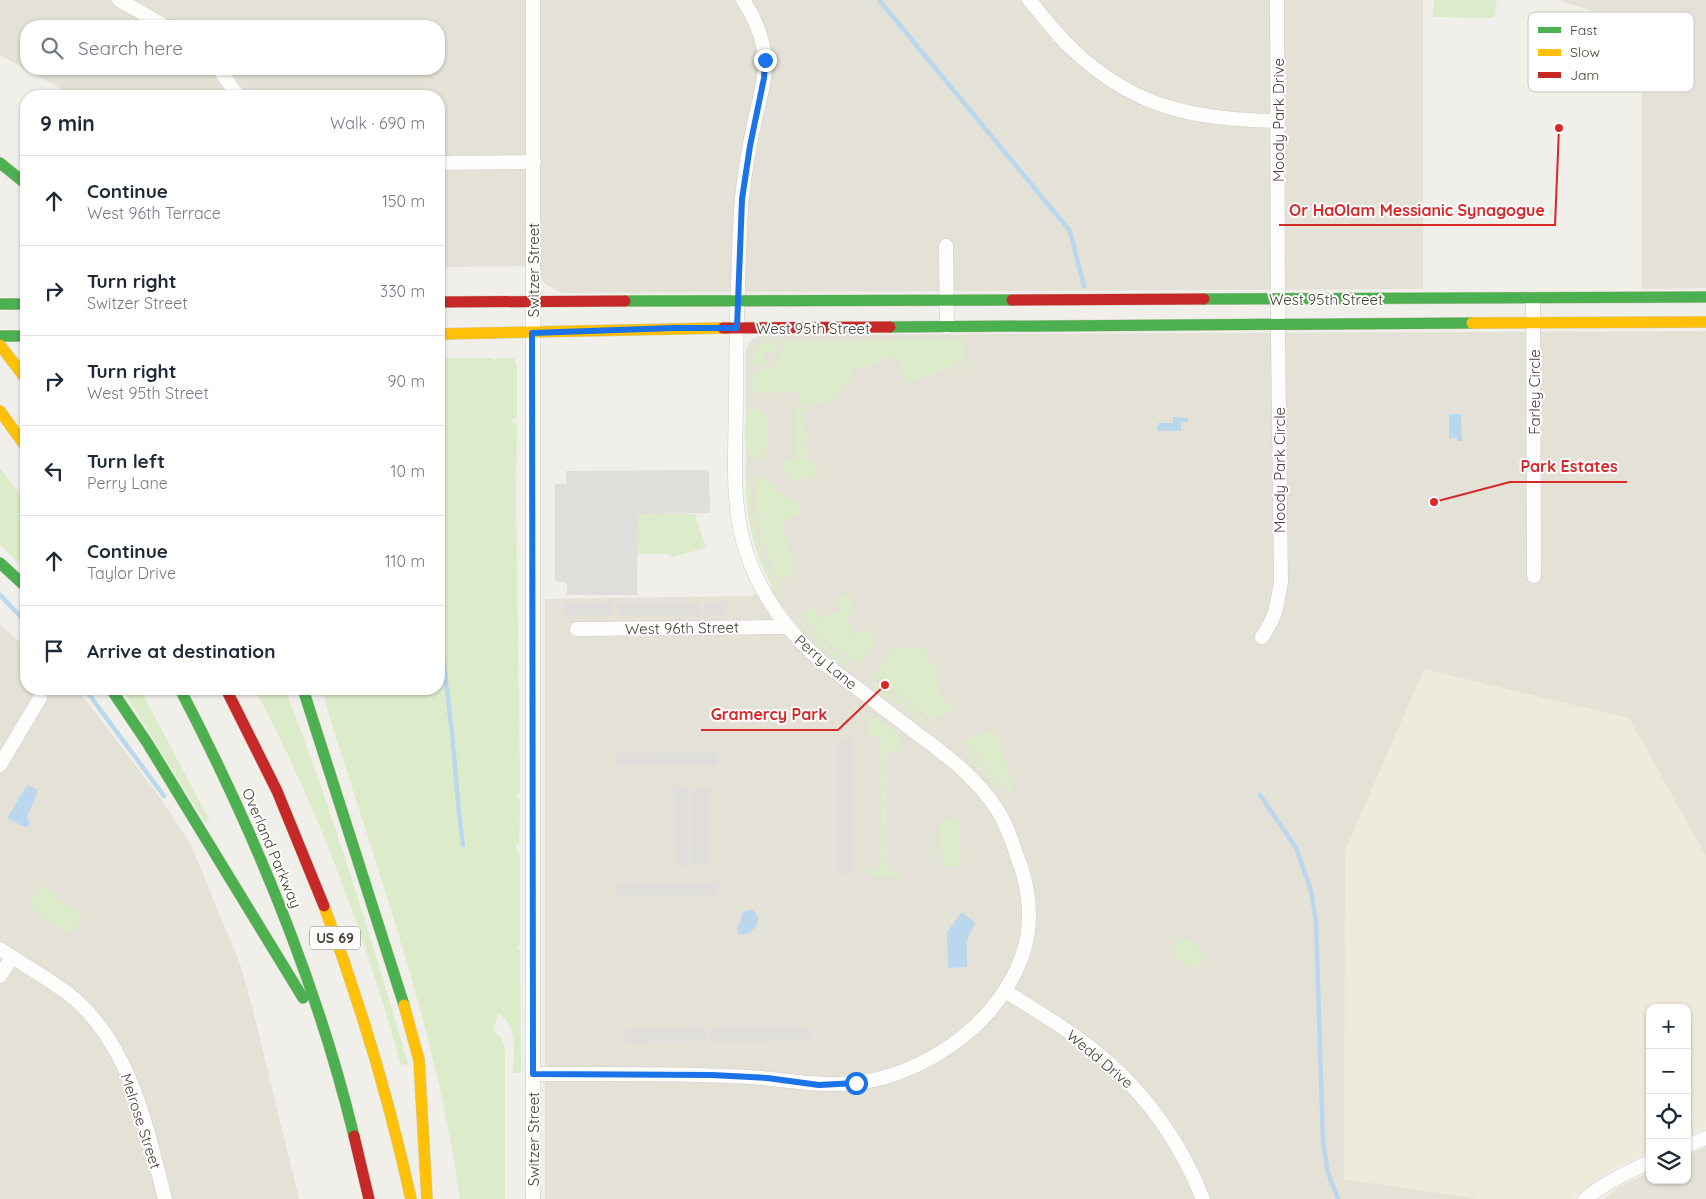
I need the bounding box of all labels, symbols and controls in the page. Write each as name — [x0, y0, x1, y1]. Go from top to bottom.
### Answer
legend — [1528, 12, 1694, 92]
search box — [20, 20, 445, 75]
text: Fast — [1570, 21, 1598, 39]
icon: search — [38, 34, 66, 62]
text: Search here — [78, 36, 183, 60]
text: Slow — [1570, 43, 1600, 61]
route end — [754, 49, 777, 72]
street label: Moody Park Drive — [1269, 58, 1288, 182]
text: Jam — [1570, 66, 1599, 84]
text: 9 min — [40, 110, 95, 136]
text: Walk · 690 m — [330, 113, 425, 133]
text: Continue — [87, 179, 168, 203]
icon: ahead — [40, 187, 68, 215]
text: 150 m — [382, 191, 425, 211]
callout: Or HaOlam Messianic Synagogue — [1279, 194, 1555, 225]
text: Or HaOlam Messianic Synagogue — [1289, 200, 1545, 220]
text: West 96th Terrace — [87, 203, 221, 223]
street label: Switzer Street — [524, 223, 543, 317]
text: Turn right — [87, 269, 176, 293]
icon: right — [40, 277, 68, 305]
text: 330 m — [380, 281, 425, 301]
street label: West 95th Street — [1269, 290, 1383, 309]
text: Switzer Street — [87, 293, 188, 313]
street label: West 95th Street — [756, 319, 870, 338]
street label: Farley Circle — [1525, 349, 1544, 435]
text: Turn right — [87, 359, 176, 383]
icon: right — [40, 367, 68, 395]
text: 90 m — [388, 371, 425, 391]
text: West 95th Street — [87, 383, 209, 403]
street label: Moody Park Circle — [1270, 407, 1289, 533]
text: Turn left — [87, 449, 165, 473]
callout: Park Estates — [1510, 451, 1627, 482]
text: Park Estates — [1520, 456, 1618, 476]
icon: left — [40, 457, 68, 485]
text: 10 m — [391, 461, 425, 481]
text: Perry Lane — [87, 473, 168, 493]
text: Continue — [87, 539, 168, 563]
icon: ahead — [40, 547, 68, 575]
text: 110 m — [385, 551, 425, 571]
text: Taylor Drive — [87, 563, 176, 583]
street label: West 96th Street — [625, 618, 739, 638]
street label: Perry Lane — [791, 630, 861, 694]
icon: arrive — [40, 637, 68, 665]
text: Arrive at destination — [87, 639, 276, 663]
callout: Gramercy Park — [701, 699, 838, 730]
text: Gramercy Park — [711, 704, 827, 724]
street label: Overland Parkway — [238, 785, 306, 911]
road number: US 69 — [310, 926, 360, 950]
map controls — [1646, 1004, 1691, 1184]
button: + — [1646, 1004, 1691, 1049]
street label: Wedd Drive — [1063, 1026, 1137, 1092]
button: − — [1646, 1049, 1691, 1094]
street label: Melrose Street — [117, 1071, 165, 1171]
route start — [845, 1072, 868, 1095]
street label: Switzer Street — [524, 1092, 543, 1186]
button: locate — [1646, 1094, 1691, 1139]
button: layers — [1646, 1139, 1691, 1184]

